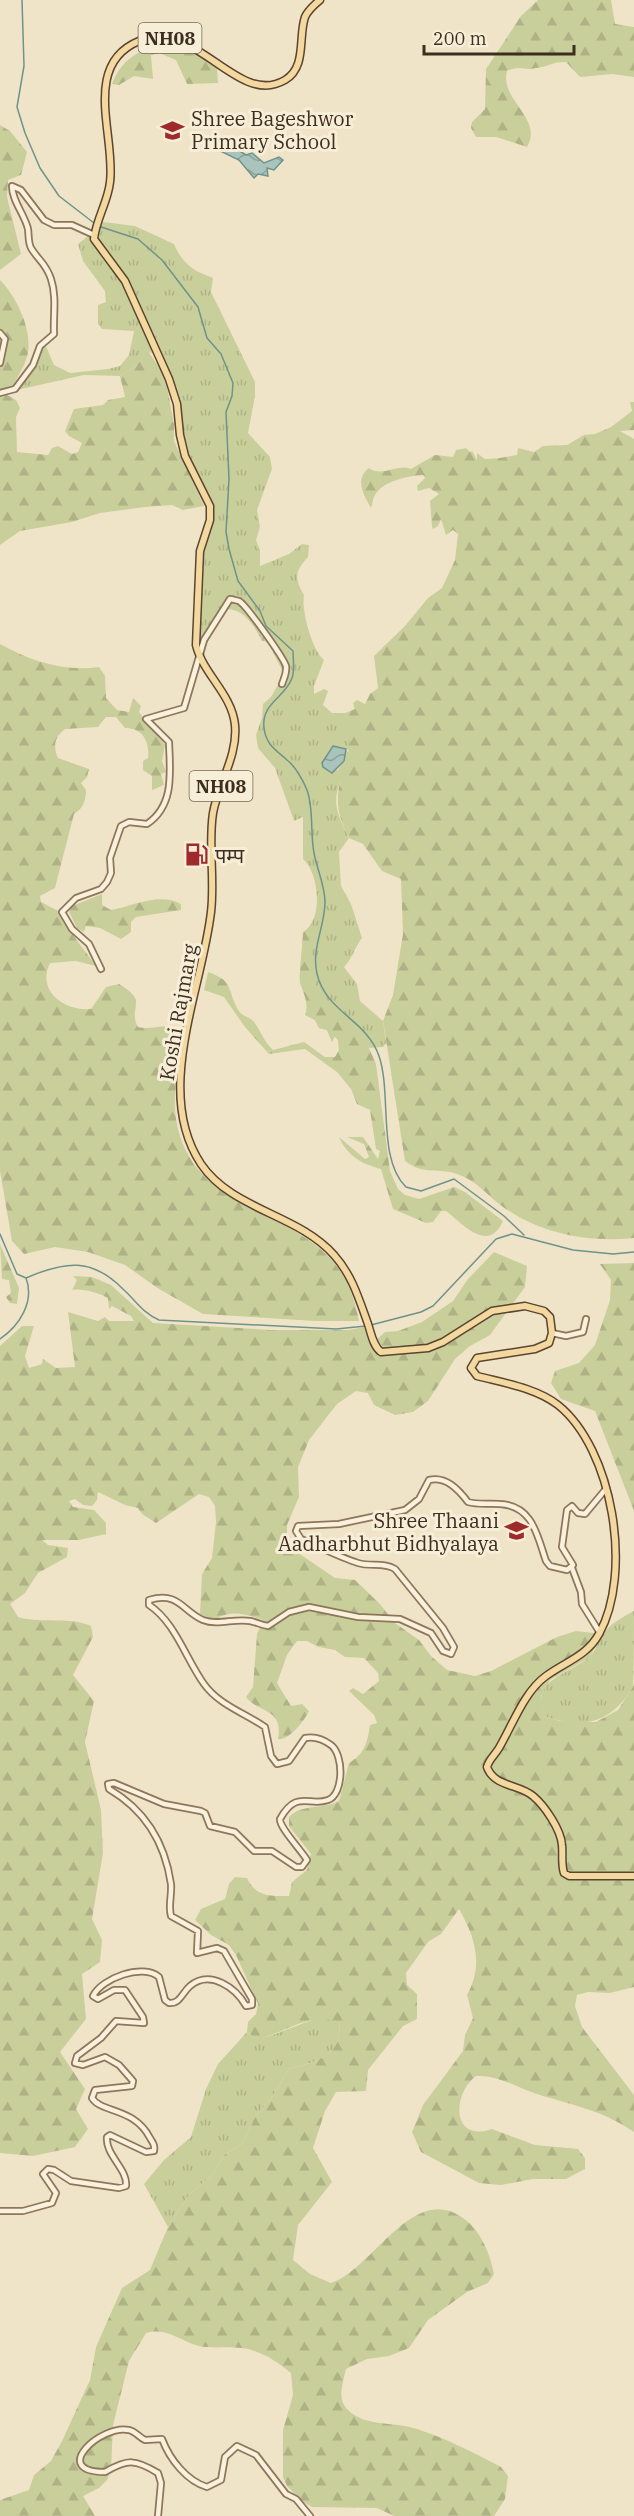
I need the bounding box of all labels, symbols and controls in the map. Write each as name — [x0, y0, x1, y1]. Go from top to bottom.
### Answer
scale bar — [424, 18, 574, 56]
road number: NH08 — [138, 23, 201, 53]
text: 200 m — [433, 27, 487, 50]
place label: Shree Bageshwor Primary School — [191, 105, 354, 155]
school or university icon: Shree Bageshwor Primary School — [160, 117, 186, 143]
road number: NH08 — [190, 771, 252, 801]
fuel station icon: पम्प — [184, 842, 210, 868]
place label: पम्प — [215, 842, 245, 869]
street label: Koshi Rajmarg — [153, 941, 203, 1082]
place label: Shree Thaani Aadharbhut Bidhyalaya — [278, 1507, 499, 1557]
school or university icon: Shree Thaani Aadharbhut Bidhyalaya — [504, 1518, 530, 1544]

